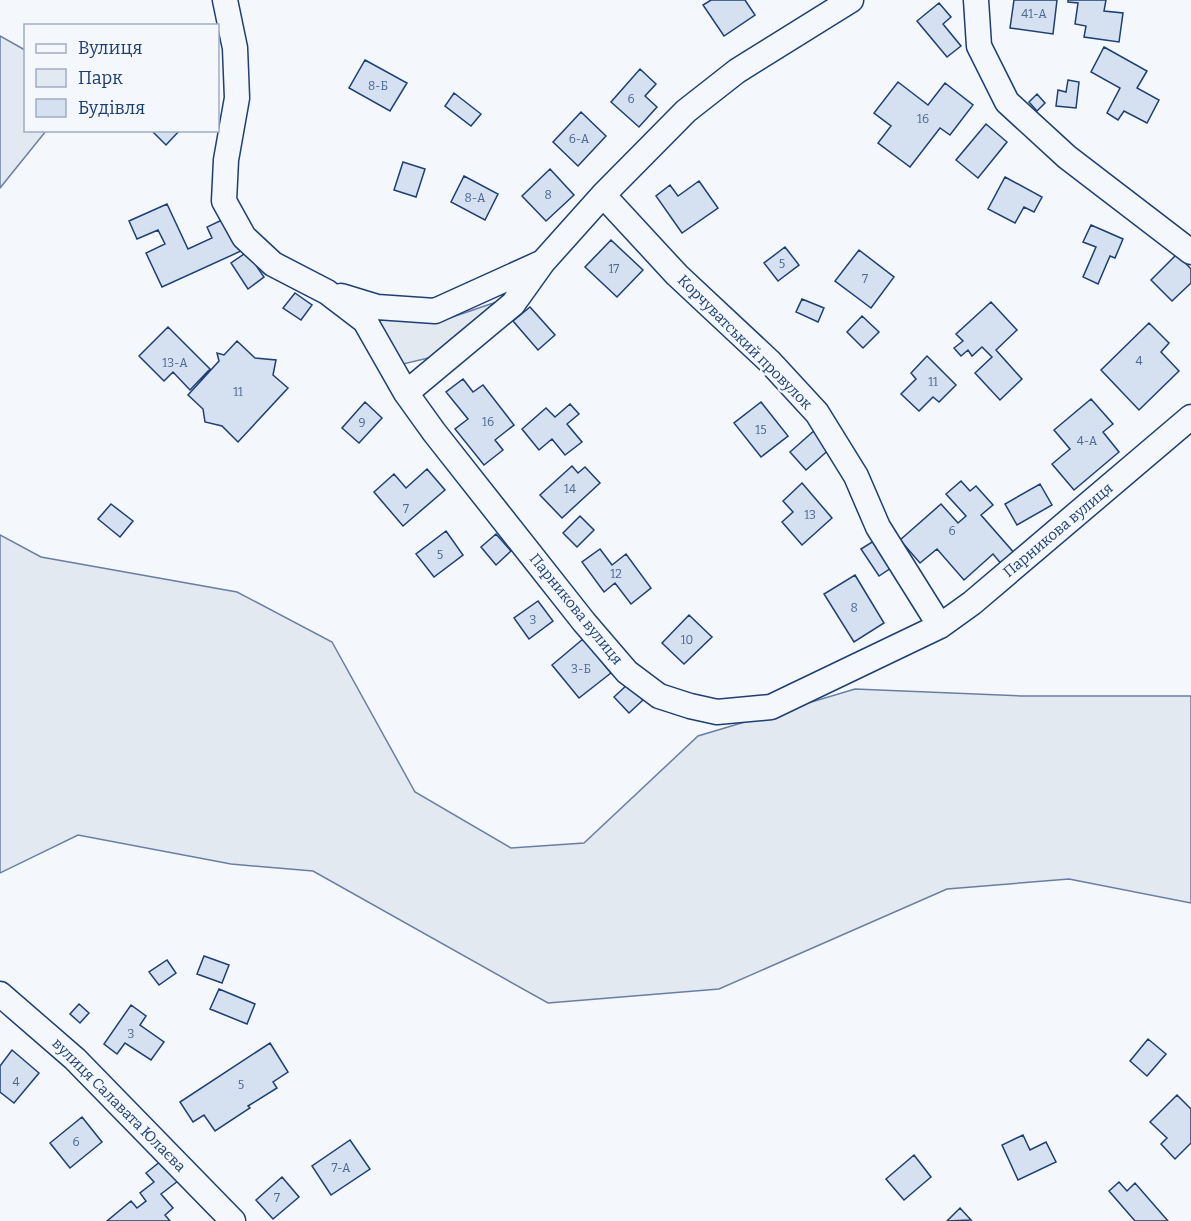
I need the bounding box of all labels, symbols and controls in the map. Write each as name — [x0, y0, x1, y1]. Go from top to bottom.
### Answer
house number: 41-А — [1021, 7, 1047, 21]
legend — [24, 24, 219, 132]
text: Вулиця — [78, 37, 142, 59]
text: Парк — [78, 67, 123, 89]
house number: 8-Б — [368, 79, 388, 93]
house number: 6 — [627, 92, 635, 106]
text: Будівля — [78, 97, 145, 119]
house number: 16 — [917, 112, 929, 126]
house number: 6-А — [569, 132, 590, 146]
house number: 8 — [544, 188, 552, 202]
house number: 8-А — [465, 191, 486, 205]
house number: 5 — [779, 257, 785, 271]
house number: 17 — [609, 262, 619, 276]
street label: Корчуватський провулок — [674, 271, 816, 413]
house number: 7 — [862, 272, 868, 286]
house number: 4 — [1135, 354, 1143, 368]
house number: 13-А — [162, 356, 188, 370]
house number: 11 — [928, 375, 938, 389]
house number: 11 — [233, 385, 243, 399]
house number: 16 — [482, 415, 494, 429]
house number: 9 — [358, 416, 366, 430]
house number: 15 — [755, 423, 767, 437]
house number: 4-А — [1077, 434, 1098, 448]
street label: Парникова вулиця — [999, 479, 1117, 581]
house number: 14 — [564, 482, 576, 496]
house number: 7 — [403, 502, 409, 516]
house number: 13 — [804, 508, 816, 522]
house number: 6 — [948, 524, 956, 538]
house number: 5 — [437, 548, 443, 562]
street label: Парникова вулиця — [526, 550, 626, 668]
house number: 12 — [610, 567, 622, 581]
house number: 8 — [850, 601, 858, 615]
house number: 3 — [530, 613, 537, 627]
house number: 10 — [681, 633, 693, 647]
house number: 3-Б — [571, 662, 591, 676]
house number: 3 — [128, 1027, 135, 1041]
street label: вулиця Салавата Юлаєва — [48, 1034, 190, 1176]
house number: 4 — [12, 1075, 20, 1089]
house number: 5 — [238, 1078, 244, 1092]
house number: 6 — [72, 1135, 80, 1149]
house number: 7-А — [331, 1161, 351, 1175]
house number: 7 — [274, 1191, 280, 1205]

